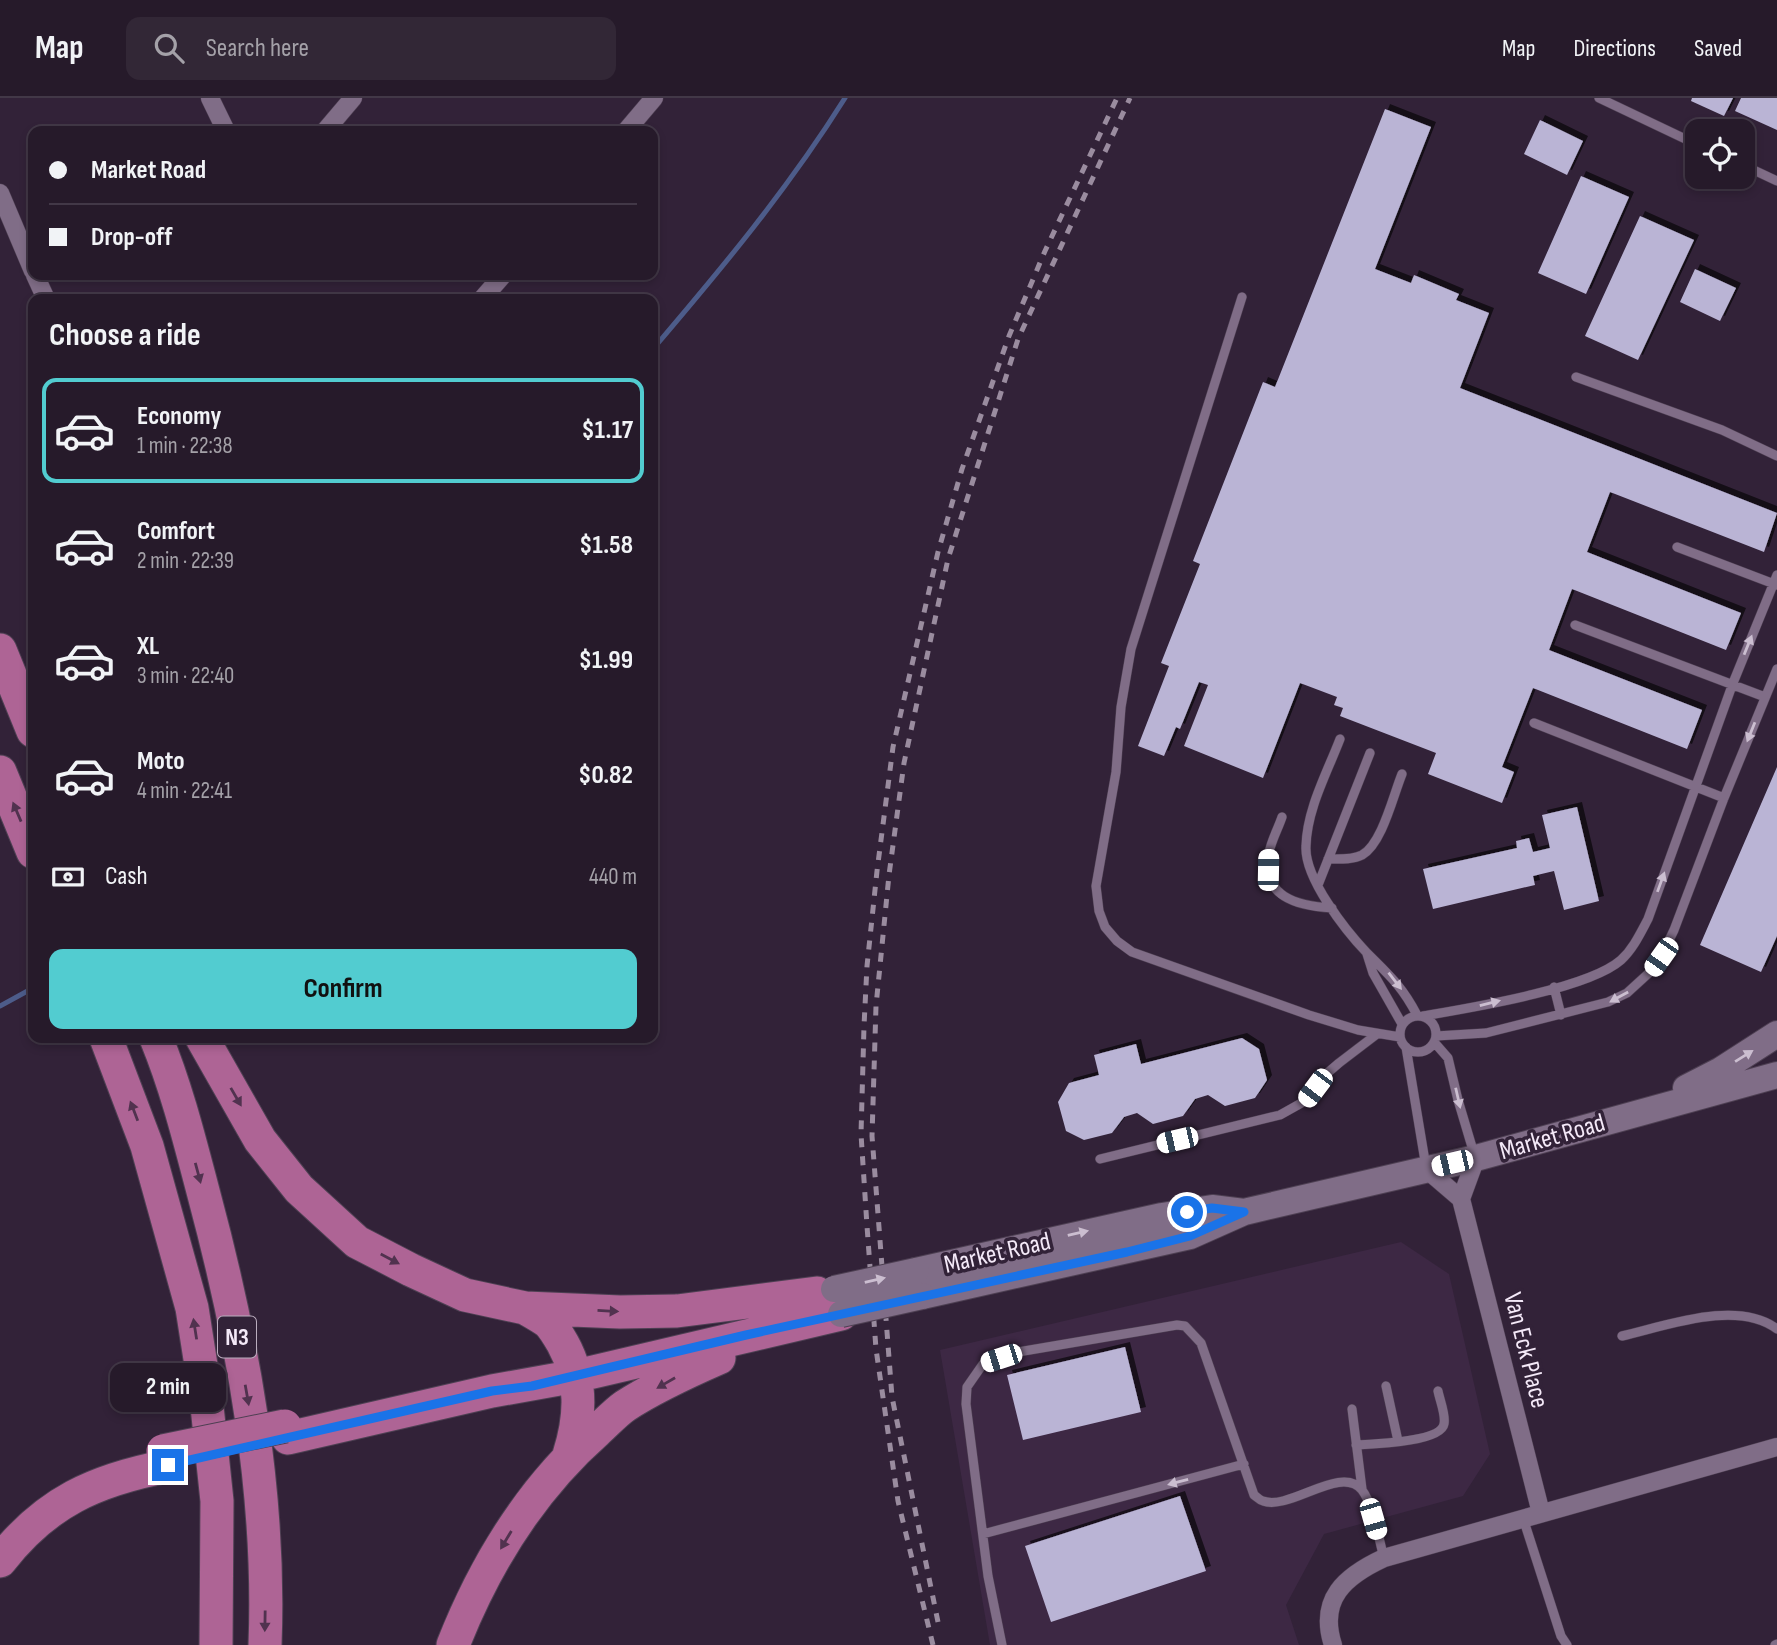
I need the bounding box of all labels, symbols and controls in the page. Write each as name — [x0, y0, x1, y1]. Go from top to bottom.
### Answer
search box — [126, 17, 616, 80]
text: Map — [35, 28, 84, 68]
icon: search — [150, 29, 188, 67]
text: Search here — [206, 33, 309, 64]
text: Map — [1502, 34, 1535, 63]
text: Directions — [1573, 34, 1656, 63]
text: Saved — [1694, 34, 1742, 63]
map controls — [1685, 119, 1755, 189]
button: locate — [1685, 119, 1755, 189]
text: Market Road — [91, 155, 206, 186]
text: Drop-off — [91, 222, 172, 253]
text: Choose a ride — [49, 316, 201, 355]
icon: car — [53, 399, 116, 462]
text: Economy — [137, 401, 221, 432]
text: $1.17 — [581, 415, 633, 446]
text: 1 min · 22:38 — [137, 432, 233, 460]
icon: car — [53, 514, 116, 577]
text: Comfort — [137, 516, 215, 547]
text: $1.58 — [579, 530, 633, 561]
text: 2 min · 22:39 — [137, 547, 234, 575]
icon: car — [53, 629, 116, 692]
text: XL — [137, 631, 159, 662]
one-way arrow — [1743, 635, 1754, 656]
text: $1.99 — [579, 645, 633, 676]
text: 3 min · 22:40 — [137, 662, 234, 690]
one-way arrow — [1745, 722, 1756, 743]
icon: car — [53, 744, 116, 807]
text: Moto — [137, 746, 185, 777]
text: $0.82 — [578, 760, 633, 791]
text: 4 min · 22:41 — [137, 777, 232, 805]
one-way arrow — [11, 801, 22, 822]
car — [1258, 849, 1279, 891]
icon: cash — [49, 858, 87, 896]
text: Cash — [105, 861, 148, 892]
text: 440 m — [589, 863, 637, 891]
one-way arrow — [1656, 871, 1667, 892]
car — [1641, 934, 1682, 980]
button: Confirm — [49, 949, 637, 1029]
one-way arrow — [1387, 972, 1402, 990]
one-way arrow — [1608, 990, 1628, 1002]
one-way arrow — [1479, 997, 1501, 1008]
one-way arrow — [1735, 1049, 1754, 1062]
car — [1294, 1065, 1337, 1111]
one-way arrow — [229, 1087, 241, 1107]
one-way arrow — [1453, 1087, 1464, 1109]
one-way arrow — [128, 1100, 139, 1121]
street label: Market Road — [1496, 1108, 1609, 1167]
car — [1155, 1125, 1200, 1155]
car — [1430, 1148, 1475, 1178]
one-way arrow — [194, 1163, 204, 1184]
route start — [1171, 1196, 1203, 1228]
street label: Market Road — [941, 1226, 1054, 1281]
one-way arrow — [1067, 1228, 1089, 1239]
one-way arrow — [380, 1253, 400, 1265]
one-way arrow — [864, 1274, 886, 1285]
street label: Van Eck Place — [1496, 1289, 1555, 1411]
one-way arrow — [597, 1306, 619, 1317]
road number: N3 — [218, 1316, 256, 1358]
one-way arrow — [189, 1318, 200, 1340]
car — [978, 1342, 1025, 1374]
callout: 2 min — [110, 1364, 226, 1412]
text: 2 min — [146, 1373, 190, 1401]
one-way arrow — [656, 1377, 676, 1389]
one-way arrow — [242, 1384, 253, 1406]
route end — [152, 1449, 184, 1481]
one-way arrow — [1167, 1477, 1189, 1488]
car — [1358, 1496, 1389, 1542]
one-way arrow — [500, 1530, 512, 1549]
one-way arrow — [259, 1611, 271, 1633]

